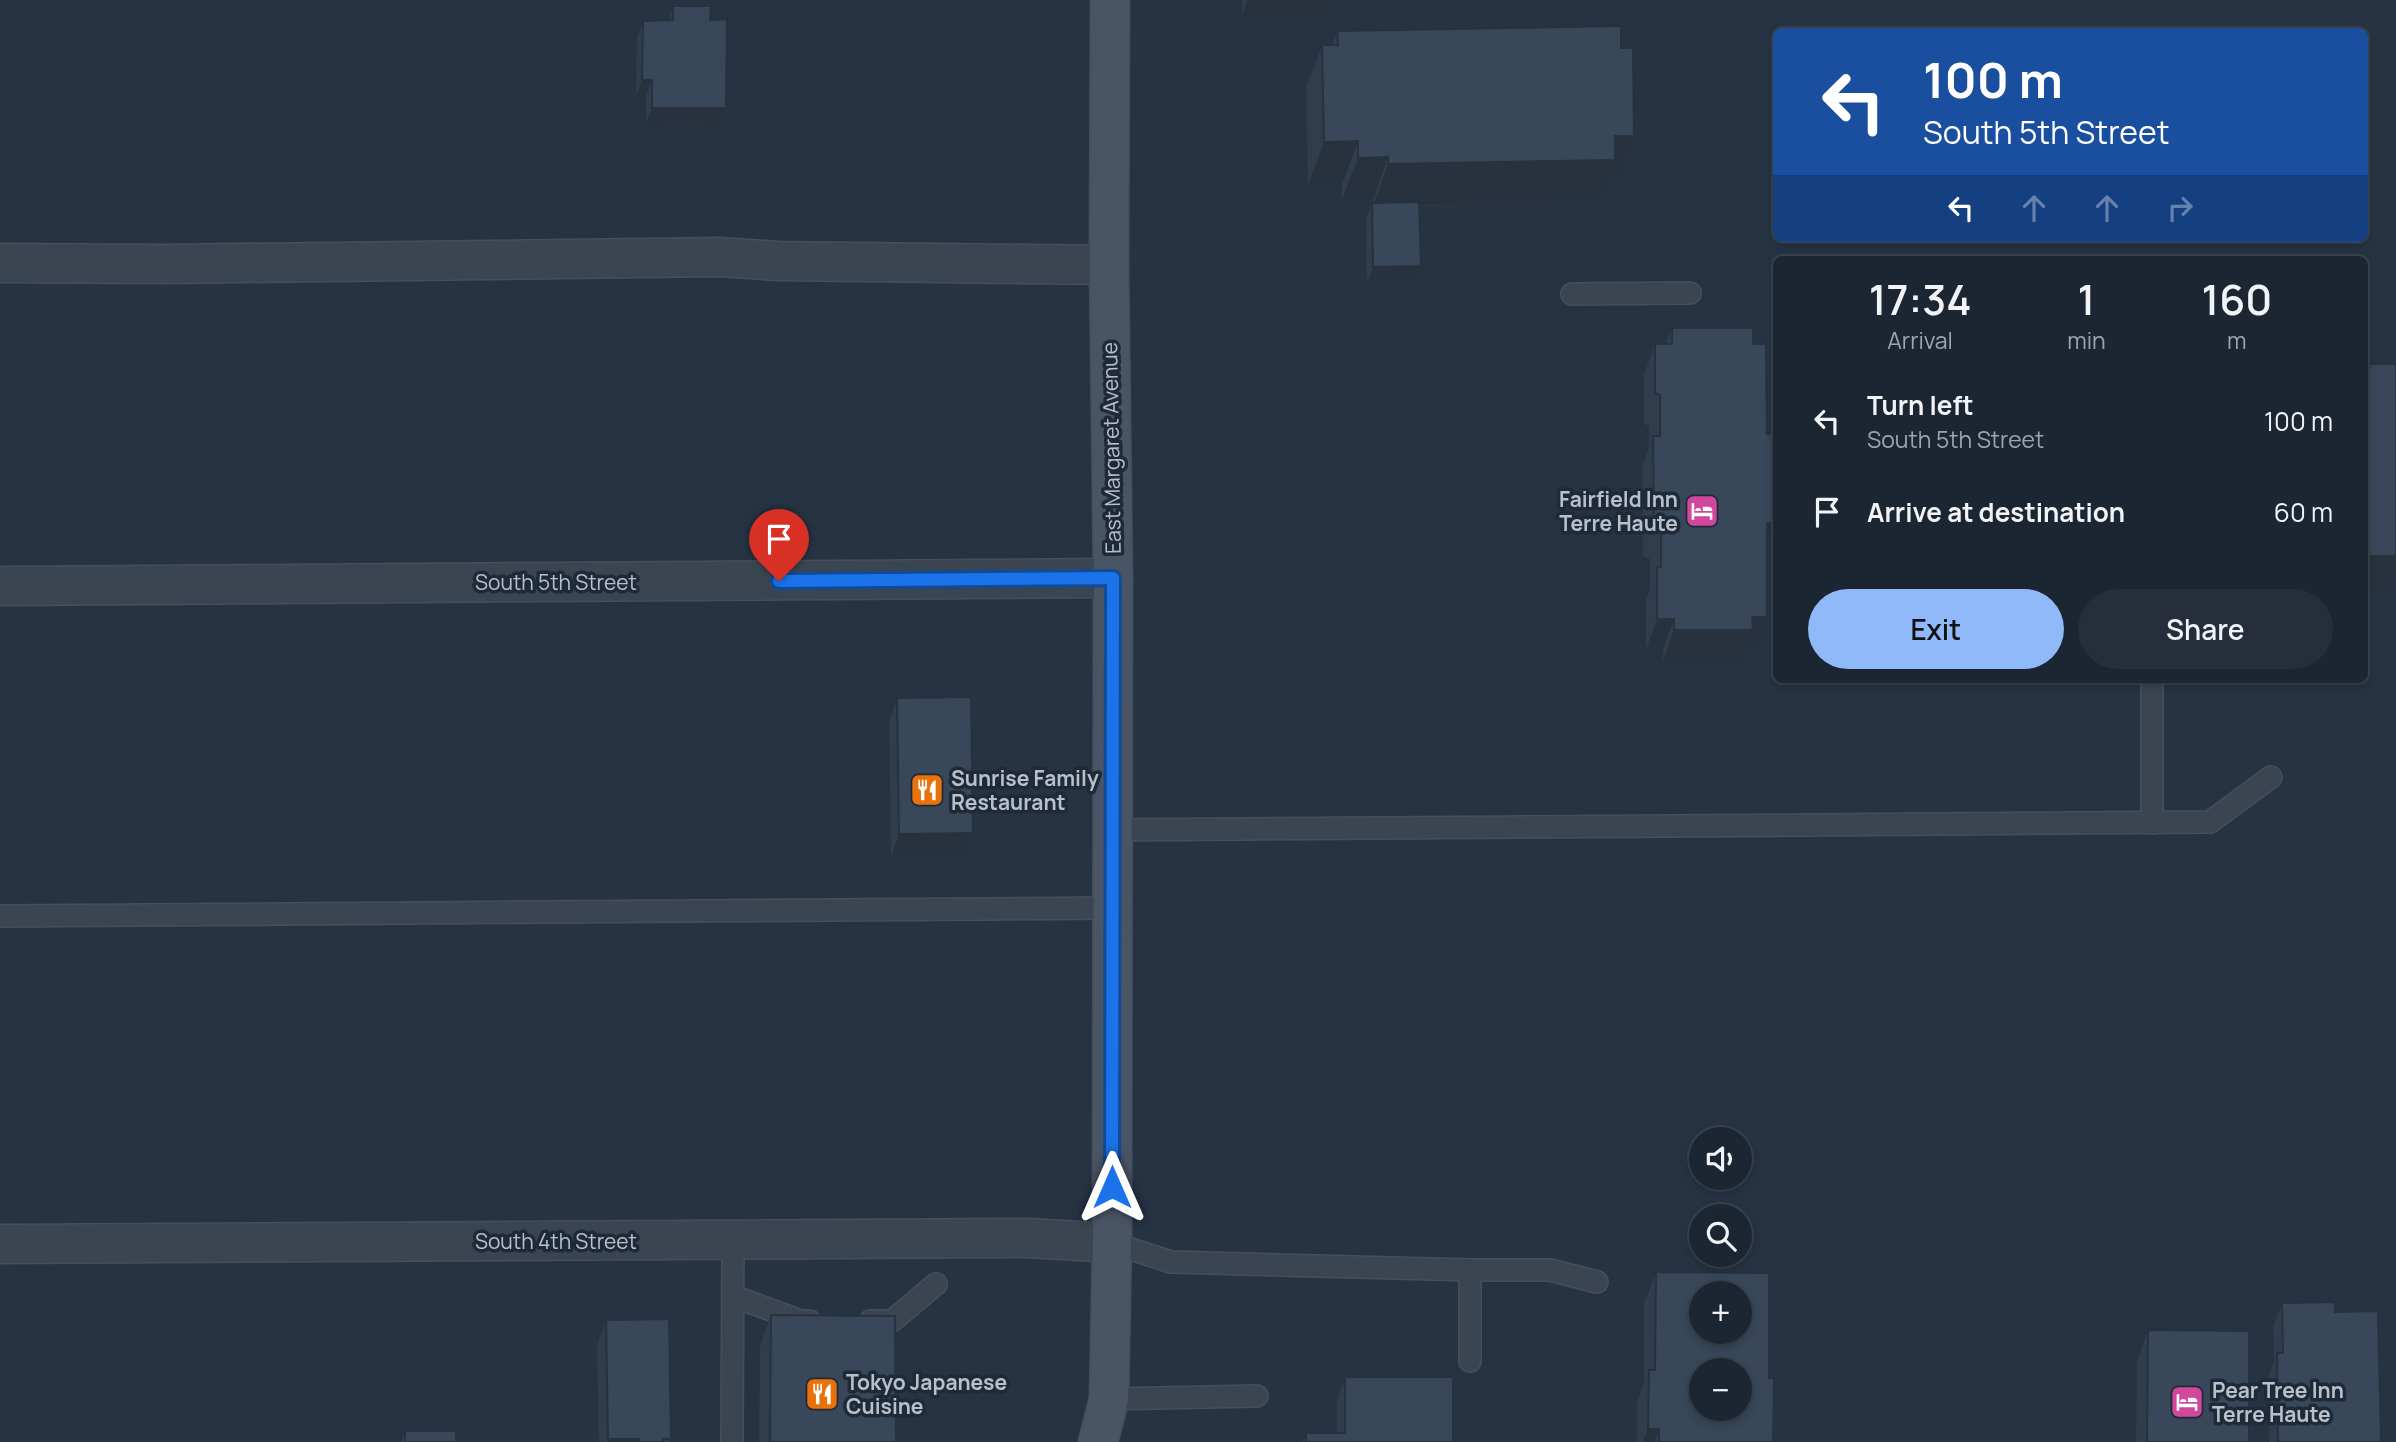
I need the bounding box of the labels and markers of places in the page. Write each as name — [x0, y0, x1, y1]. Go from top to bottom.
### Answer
place label: Fairfield Inn Terre Haute — [1559, 485, 1678, 537]
hotel icon: Fairfield Inn Terre Haute — [1683, 492, 1721, 530]
pin — [749, 509, 809, 581]
place label: Sunrise Family Restaurant — [951, 764, 1099, 816]
restaurant icon: Sunrise Family Restaurant — [908, 771, 946, 809]
place label: Tokyo Japanese Cuisine — [846, 1368, 1007, 1420]
restaurant icon: Tokyo Japanese Cuisine — [803, 1375, 841, 1413]
place label: Pear Tree Inn Terre Haute — [2212, 1376, 2344, 1428]
hotel icon: Pear Tree Inn Terre Haute — [2168, 1383, 2206, 1421]

